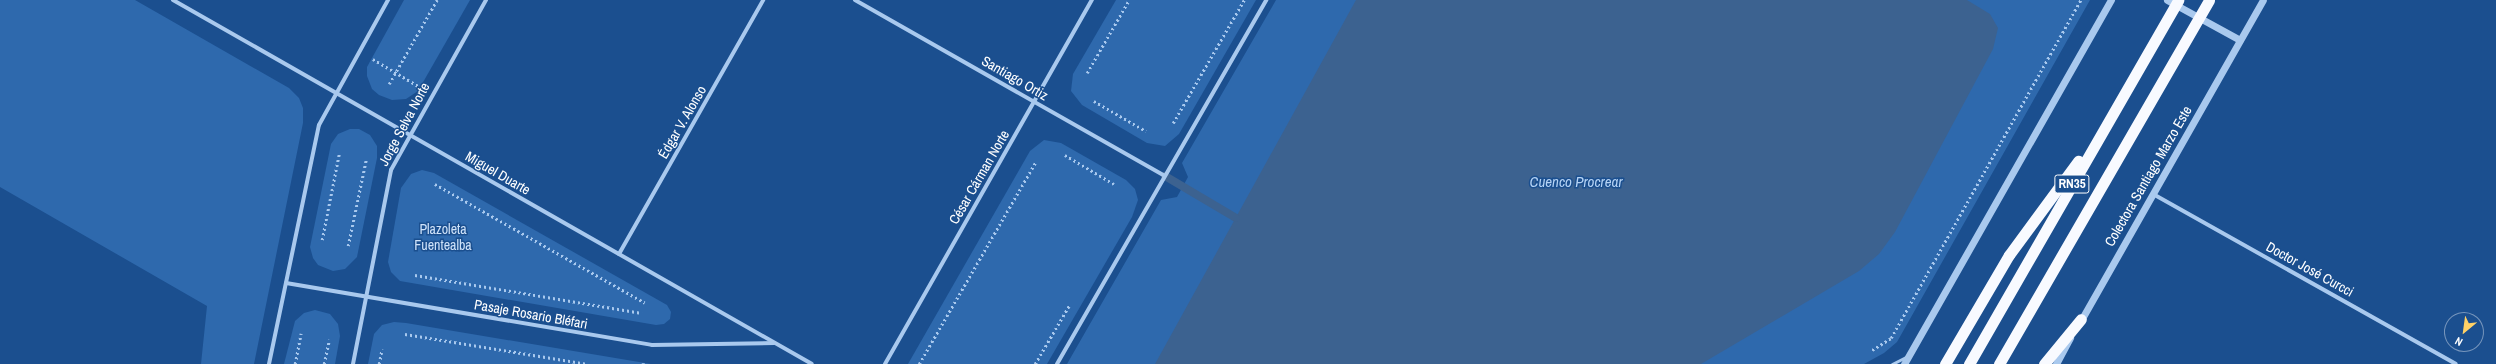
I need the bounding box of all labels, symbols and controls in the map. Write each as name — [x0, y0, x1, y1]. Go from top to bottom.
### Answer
street label: Santiago Ortiz — [979, 52, 1051, 104]
street label: Jorge Selva Norte — [375, 79, 433, 169]
street label: Édgar V. Alonso — [654, 82, 710, 162]
street label: Colectora Santiago Marzo Este — [2101, 103, 2195, 249]
street label: César Cárman Norte — [945, 127, 1013, 227]
street label: Miguel Duarte — [463, 148, 533, 198]
water label: Cuenco Procrear — [1530, 173, 1622, 191]
road number: RN35 — [2054, 173, 2090, 195]
park label: Plazoleta Fuentealba — [414, 221, 472, 254]
street label: Doctor José Curcci — [2263, 238, 2357, 300]
street label: Pasaje Rosario Bléfari — [473, 296, 589, 332]
north arrow — [2444, 312, 2484, 352]
text: N — [2452, 334, 2465, 349]

